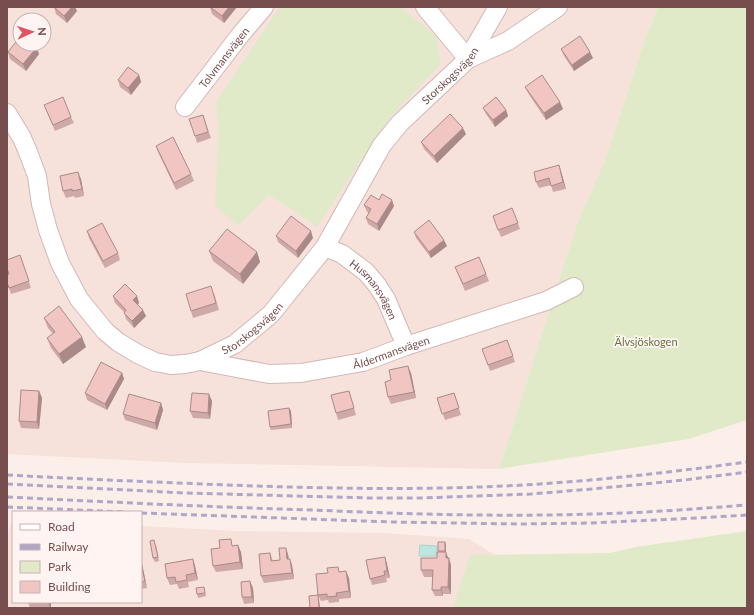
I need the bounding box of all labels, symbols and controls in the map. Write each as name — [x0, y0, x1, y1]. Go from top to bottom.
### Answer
north arrow — [12, 12, 52, 52]
street label: Tolvmansvägen — [196, 24, 251, 90]
text: N — [36, 27, 49, 36]
street label: Storskogsvägen — [418, 44, 480, 106]
street label: Husmansvägen — [348, 256, 400, 321]
street label: Storskogsvägen — [219, 299, 285, 356]
street label: Åldermansvägen — [352, 332, 431, 370]
park label: Älvsjöskogen — [614, 335, 678, 348]
legend — [12, 511, 142, 603]
text: Road — [48, 519, 75, 534]
text: Railway — [48, 539, 89, 554]
text: Park — [48, 559, 72, 574]
text: Building — [48, 579, 91, 594]

